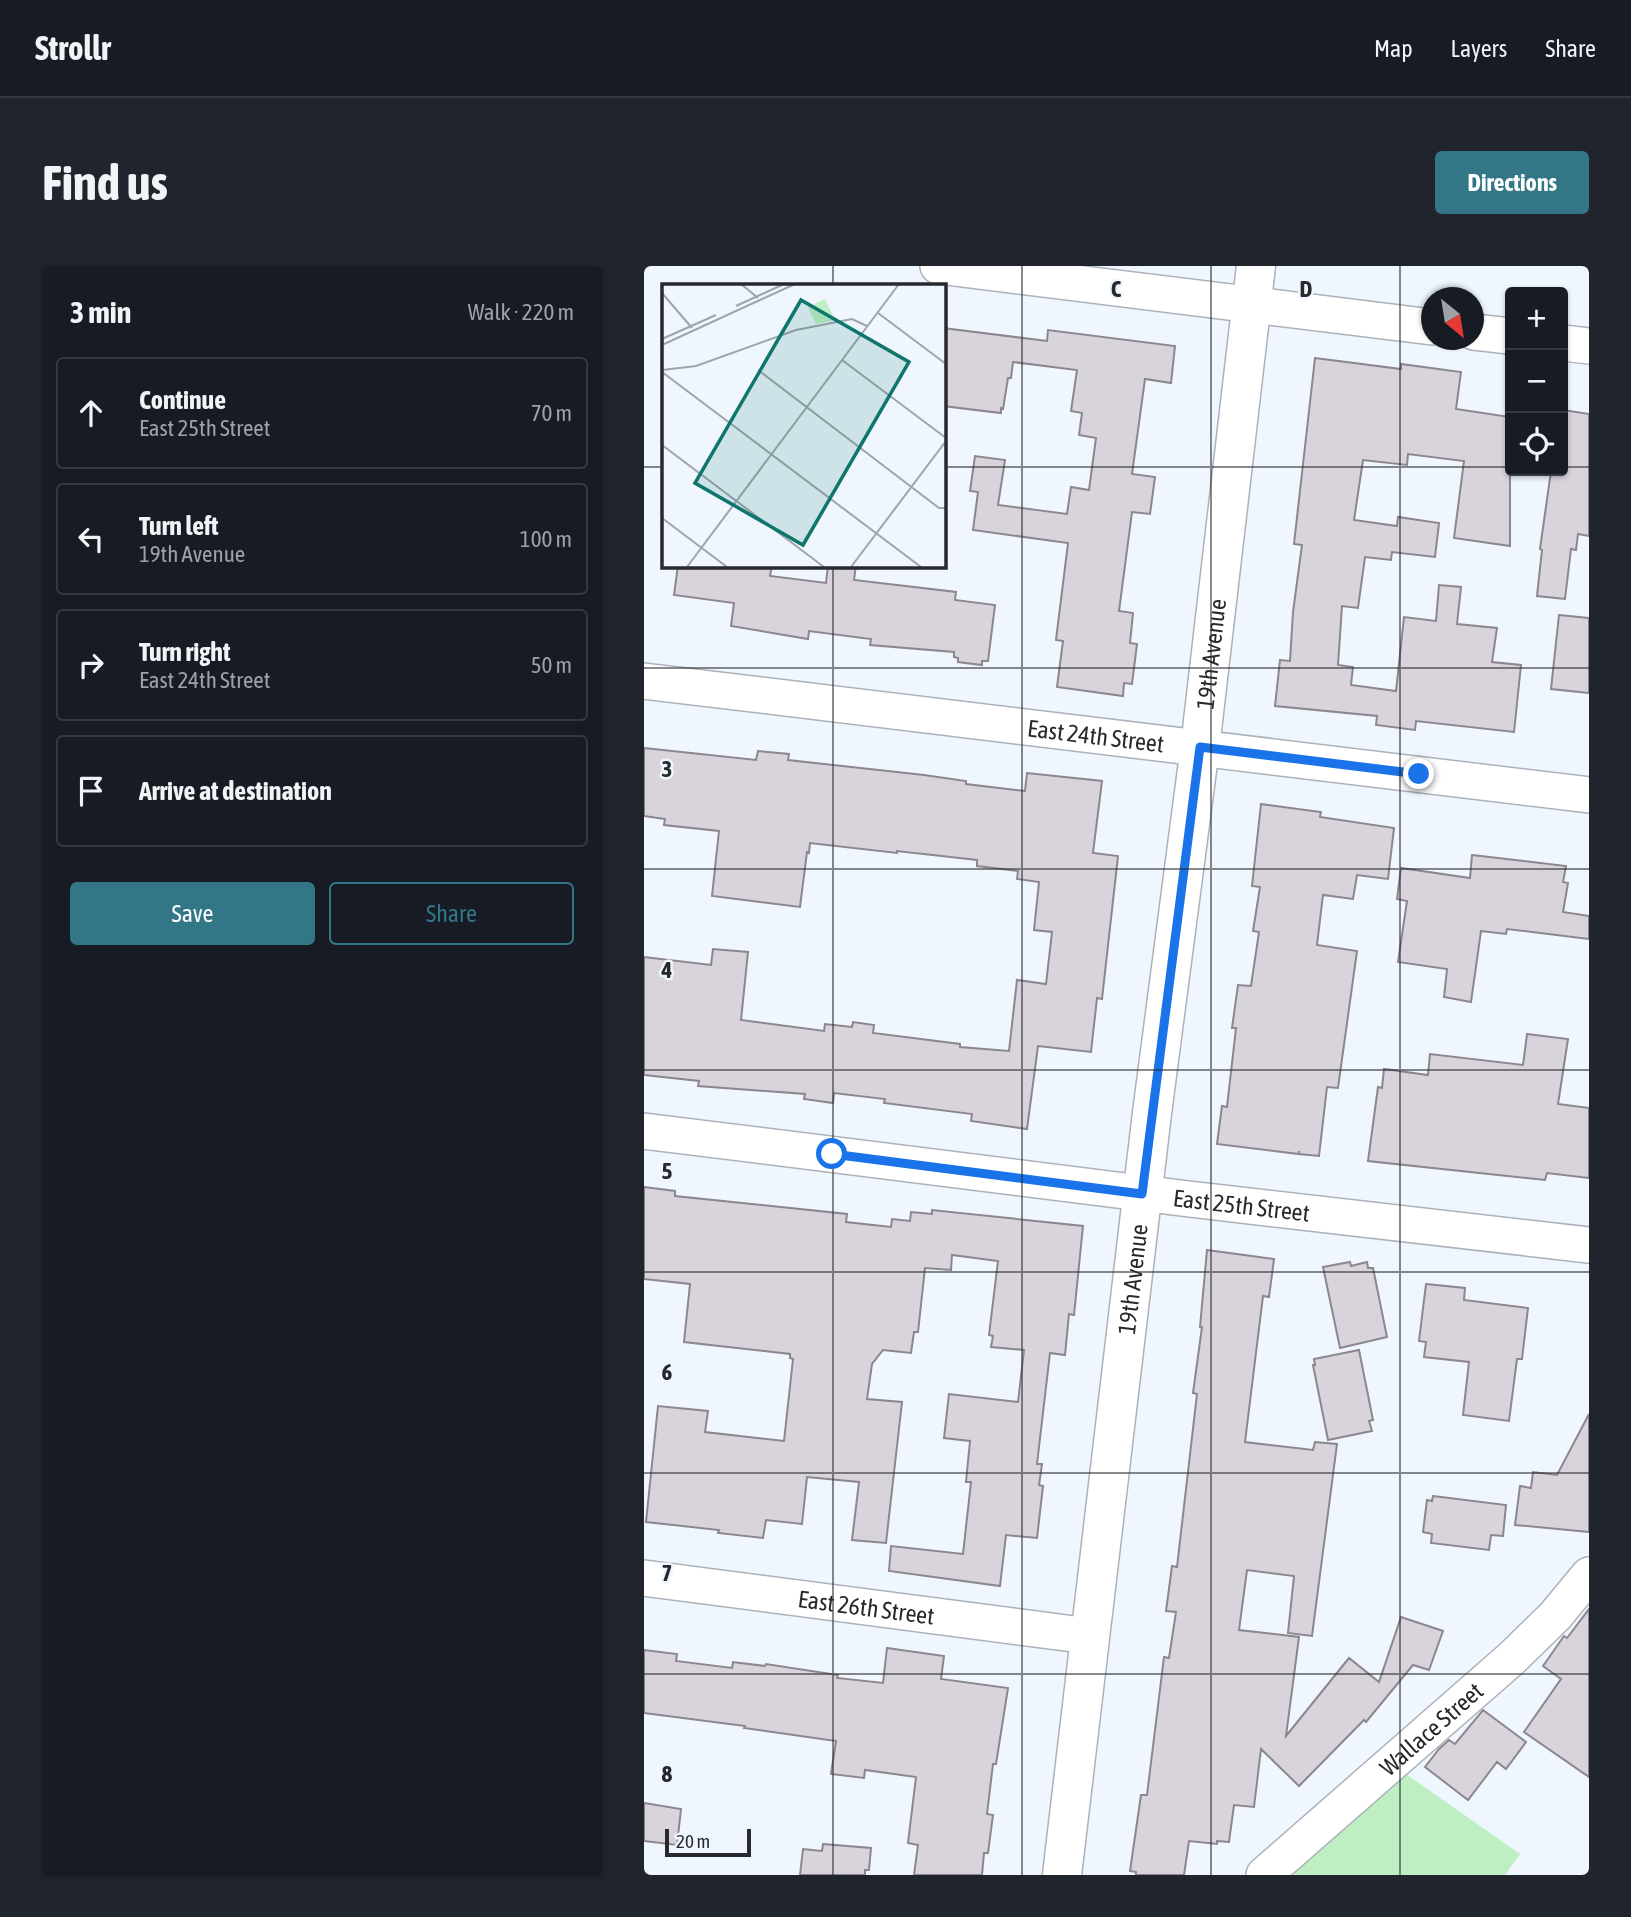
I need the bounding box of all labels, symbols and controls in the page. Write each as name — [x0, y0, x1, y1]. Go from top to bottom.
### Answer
text: Strollr — [35, 29, 111, 67]
text: Map — [1374, 35, 1413, 62]
text: Layers — [1451, 35, 1507, 62]
text: Share — [1545, 35, 1596, 62]
button: Directions — [1435, 151, 1589, 214]
text: Find us — [42, 154, 168, 210]
text: C — [1111, 276, 1122, 302]
text: D — [1300, 276, 1313, 302]
inset map — [662, 284, 945, 567]
north arrow — [1421, 287, 1484, 350]
map controls — [1505, 287, 1568, 476]
button: + — [1505, 287, 1568, 350]
text: 3 min — [70, 295, 131, 329]
text: Walk · 220 m — [468, 299, 574, 325]
button: − — [1505, 350, 1568, 413]
text: Continue — [139, 385, 226, 415]
icon: ahead — [72, 394, 110, 432]
text: 70 m — [531, 400, 572, 426]
button: locate — [1505, 413, 1568, 476]
text: East 25th Street — [139, 415, 270, 441]
text: Turn left — [139, 511, 219, 541]
icon: left — [72, 520, 110, 558]
text: 100 m — [520, 526, 572, 552]
text: 19th Avenue — [139, 541, 245, 567]
street label: 19th Avenue — [1191, 597, 1231, 711]
text: Turn right — [139, 637, 230, 667]
icon: right — [72, 646, 110, 684]
text: 50 m — [531, 652, 572, 678]
text: East 24th Street — [139, 667, 270, 693]
street label: East 24th Street — [1026, 714, 1166, 757]
text: 3 — [662, 756, 672, 782]
route end — [1403, 758, 1434, 789]
icon: arrive — [72, 772, 110, 810]
text: Arrive at destination — [139, 776, 332, 806]
button: Save — [70, 882, 315, 945]
button: Share — [329, 882, 574, 945]
text: 4 — [661, 957, 673, 983]
route start — [816, 1138, 847, 1169]
text: 5 — [662, 1158, 673, 1184]
street label: East 25th Street — [1172, 1184, 1311, 1226]
street label: 19th Avenue — [1112, 1222, 1152, 1336]
text: 6 — [662, 1359, 673, 1385]
text: 7 — [662, 1560, 672, 1586]
street label: East 26th Street — [796, 1585, 936, 1629]
street label: Wallace Street — [1374, 1677, 1488, 1781]
text: 8 — [662, 1761, 673, 1787]
scale bar — [665, 1826, 751, 1858]
text: 20 m — [676, 1830, 710, 1852]

